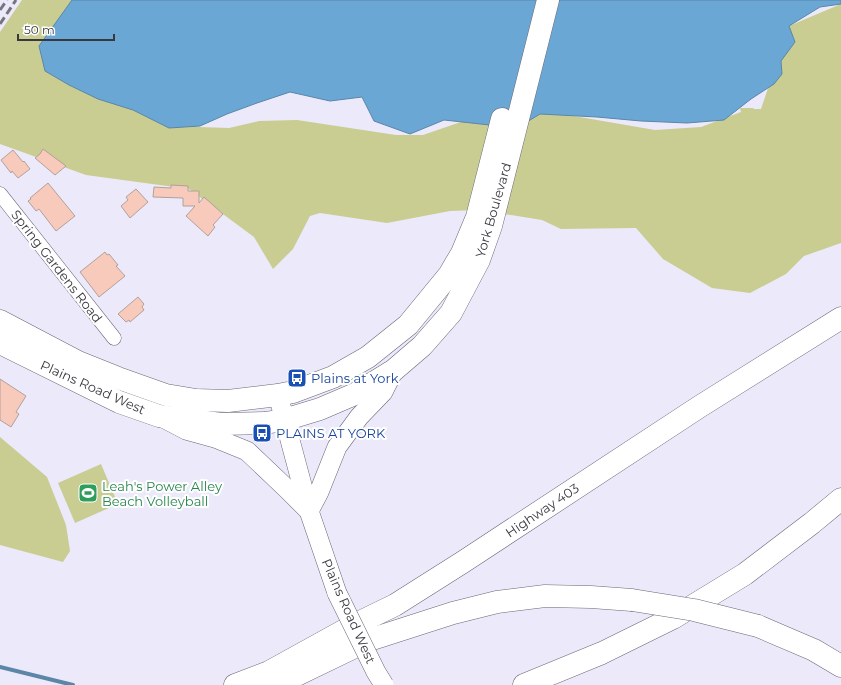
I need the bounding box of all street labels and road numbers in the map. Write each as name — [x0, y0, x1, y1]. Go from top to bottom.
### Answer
street label: York Boulevard — [472, 161, 514, 259]
street label: Spring Gardens Road — [8, 207, 106, 325]
street label: Plains Road West — [38, 357, 148, 417]
street label: Highway 403 — [502, 480, 582, 540]
street label: Plains Road West — [319, 556, 379, 666]

